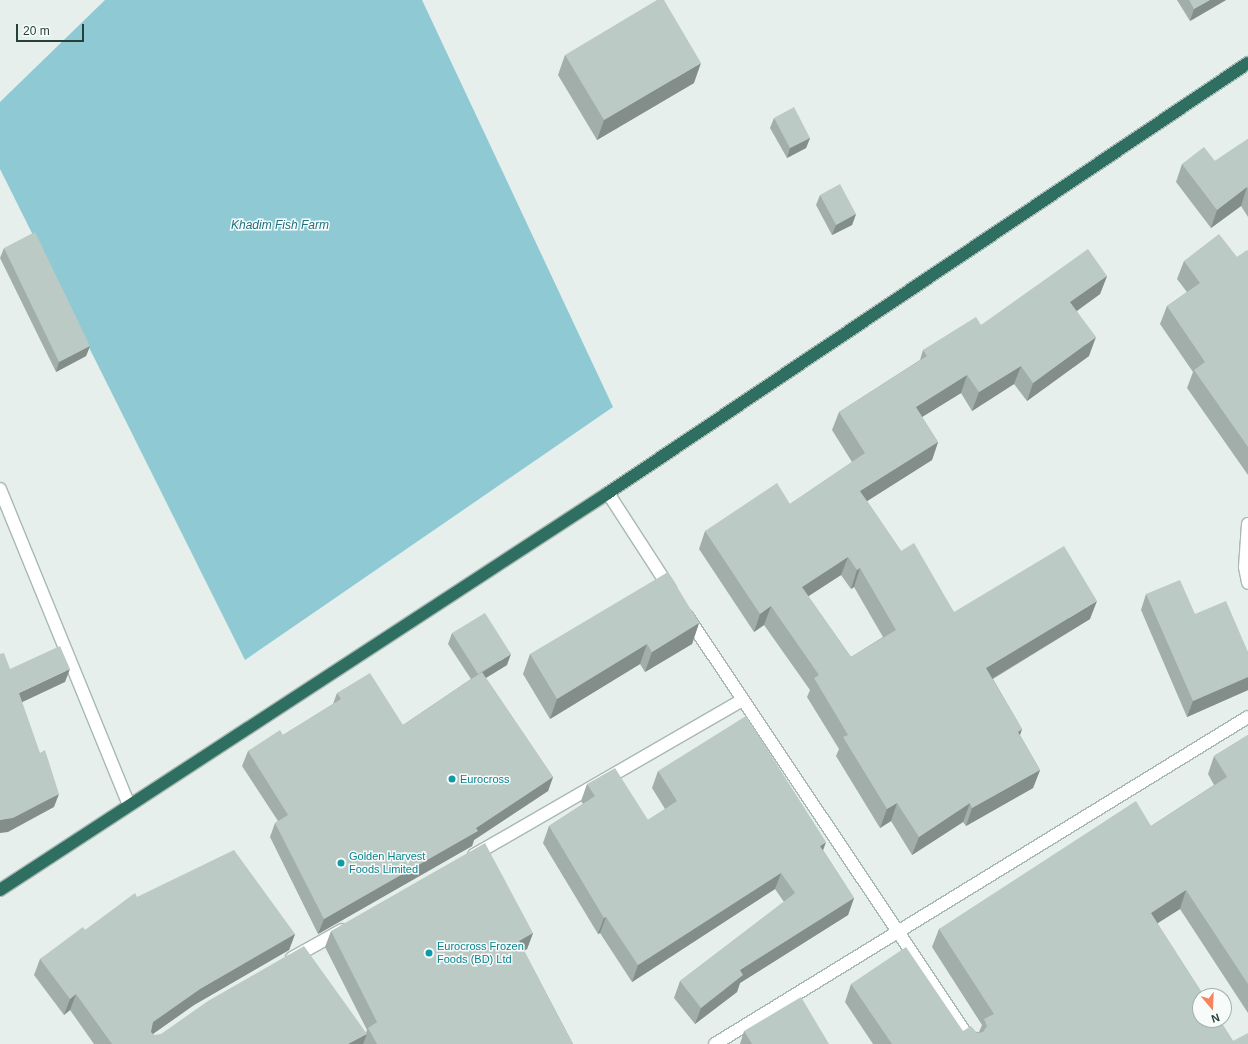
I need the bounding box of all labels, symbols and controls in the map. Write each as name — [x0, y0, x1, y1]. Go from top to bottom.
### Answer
scale bar — [18, 16, 86, 42]
text: 20 m — [23, 24, 50, 38]
water label: Khadim Fish Farm — [231, 219, 329, 233]
place label: Eurocross — [460, 772, 510, 786]
marker: Eurocross — [447, 774, 457, 784]
place label: Golden Harvest Foods Limited — [349, 850, 425, 876]
marker: Golden Harvest Foods Limited — [336, 858, 346, 868]
place label: Eurocross Frozen Foods (BD) Ltd — [437, 940, 524, 966]
marker: Eurocross Frozen Foods (BD) Ltd — [424, 948, 434, 958]
north arrow — [1192, 988, 1232, 1028]
text: N — [1210, 1011, 1221, 1025]

